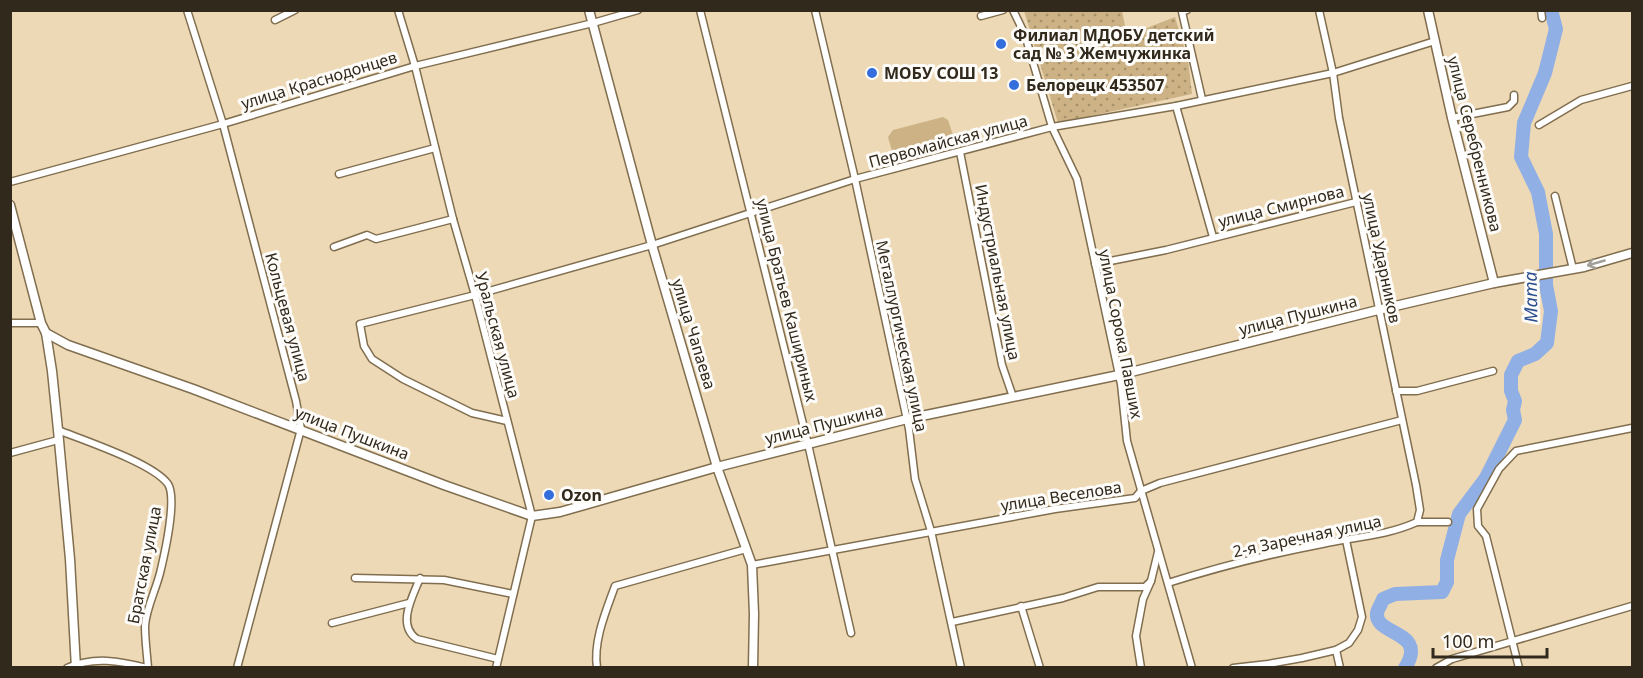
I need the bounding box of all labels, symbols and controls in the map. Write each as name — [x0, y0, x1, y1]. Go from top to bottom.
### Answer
place label: Филиал МДОБУ детский сад № 3 Жемчужинка — [1013, 24, 1215, 64]
marker: Филиал МДОБУ детский сад № 3 Жемчужинка — [994, 37, 1008, 51]
street label: улица Краснодонцев — [238, 46, 400, 114]
street label: улица Серебренникова — [1443, 54, 1507, 234]
place label: МОБУ СОШ 13 — [884, 62, 998, 84]
marker: МОБУ СОШ 13 — [865, 66, 879, 80]
place label: Белорецк 453507 — [1026, 74, 1164, 96]
marker: Белорецк 453507 — [1007, 78, 1021, 92]
street label: Первомайская улица — [866, 109, 1030, 173]
street label: улица Смирнова — [1216, 180, 1346, 232]
street label: Индустриальная улица — [970, 182, 1026, 362]
street label: улица Ударников — [1357, 191, 1407, 325]
street label: улица Братьев Кашириных — [751, 196, 823, 405]
street label: Металлургическая улица — [871, 238, 933, 434]
street label: улица Сорока Павших — [1094, 248, 1148, 421]
street label: Кольцевая улица — [260, 250, 316, 384]
one-way arrow — [1587, 258, 1606, 269]
street label: Уральская улица — [471, 269, 525, 401]
water label: Мата — [1518, 271, 1542, 323]
street label: улица Чапаева — [667, 276, 721, 392]
street label: улица Пушкина — [1237, 290, 1359, 340]
street label: улица Пушкина — [763, 399, 885, 449]
street label: улица Пушкина — [292, 401, 412, 465]
street label: улица Веселова — [999, 476, 1123, 516]
place label: Ozon — [561, 484, 602, 506]
marker: Ozon — [542, 488, 556, 502]
street label: Братская улица — [122, 504, 166, 626]
street label: 2-я Заречная улица — [1231, 510, 1383, 562]
scale bar — [1433, 621, 1547, 659]
text: 100 m — [1442, 629, 1494, 653]

